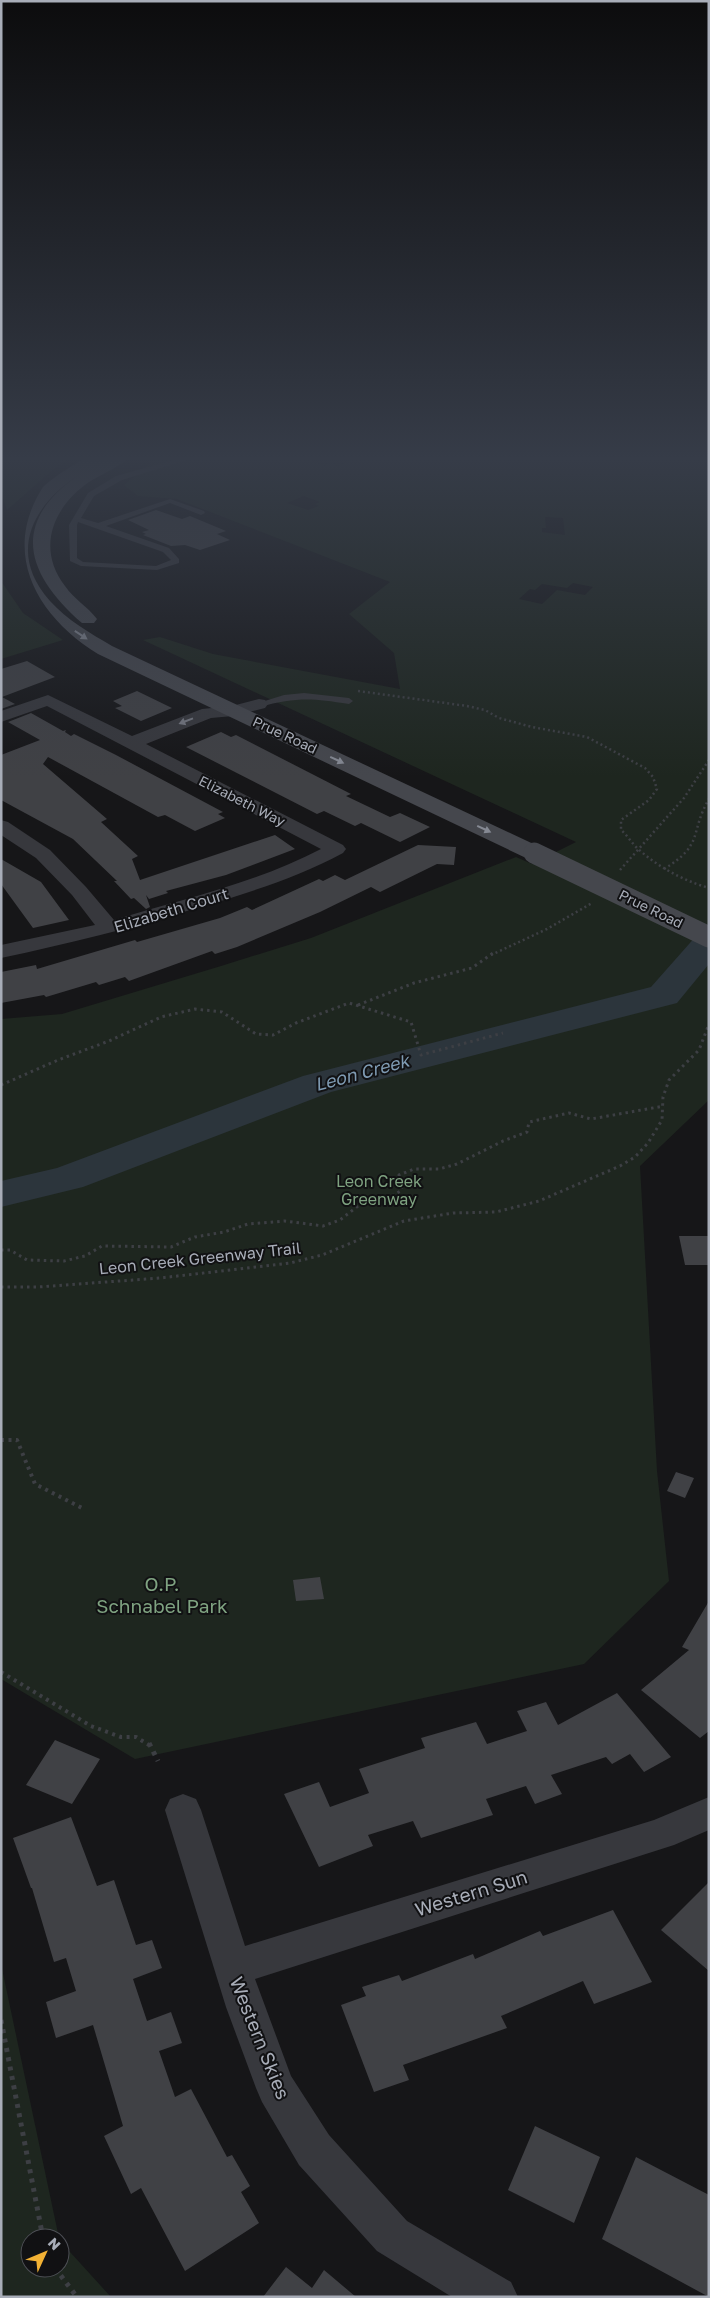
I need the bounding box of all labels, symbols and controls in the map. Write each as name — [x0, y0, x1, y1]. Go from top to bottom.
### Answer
one-way arrow — [74, 630, 87, 640]
street label: Prue Road — [250, 712, 320, 757]
one-way arrow — [179, 718, 194, 725]
one-way arrow — [330, 756, 344, 764]
street label: Elizabeth Way — [196, 772, 288, 830]
one-way arrow — [477, 826, 491, 834]
street label: Elizabeth Court — [111, 883, 231, 937]
street label: Prue Road — [616, 886, 686, 931]
water label: Leon Creek — [312, 1048, 413, 1095]
park label: Leon Creek Greenway — [336, 1171, 422, 1209]
street label: Leon Creek Greenway Trail — [98, 1237, 302, 1279]
park label: O.P. Schnabel Park — [96, 1572, 228, 1617]
street label: Western Sun — [412, 1865, 530, 1921]
street label: Western Skies — [225, 1973, 295, 2102]
north arrow — [20, 2228, 70, 2278]
text: N — [45, 2234, 65, 2253]

